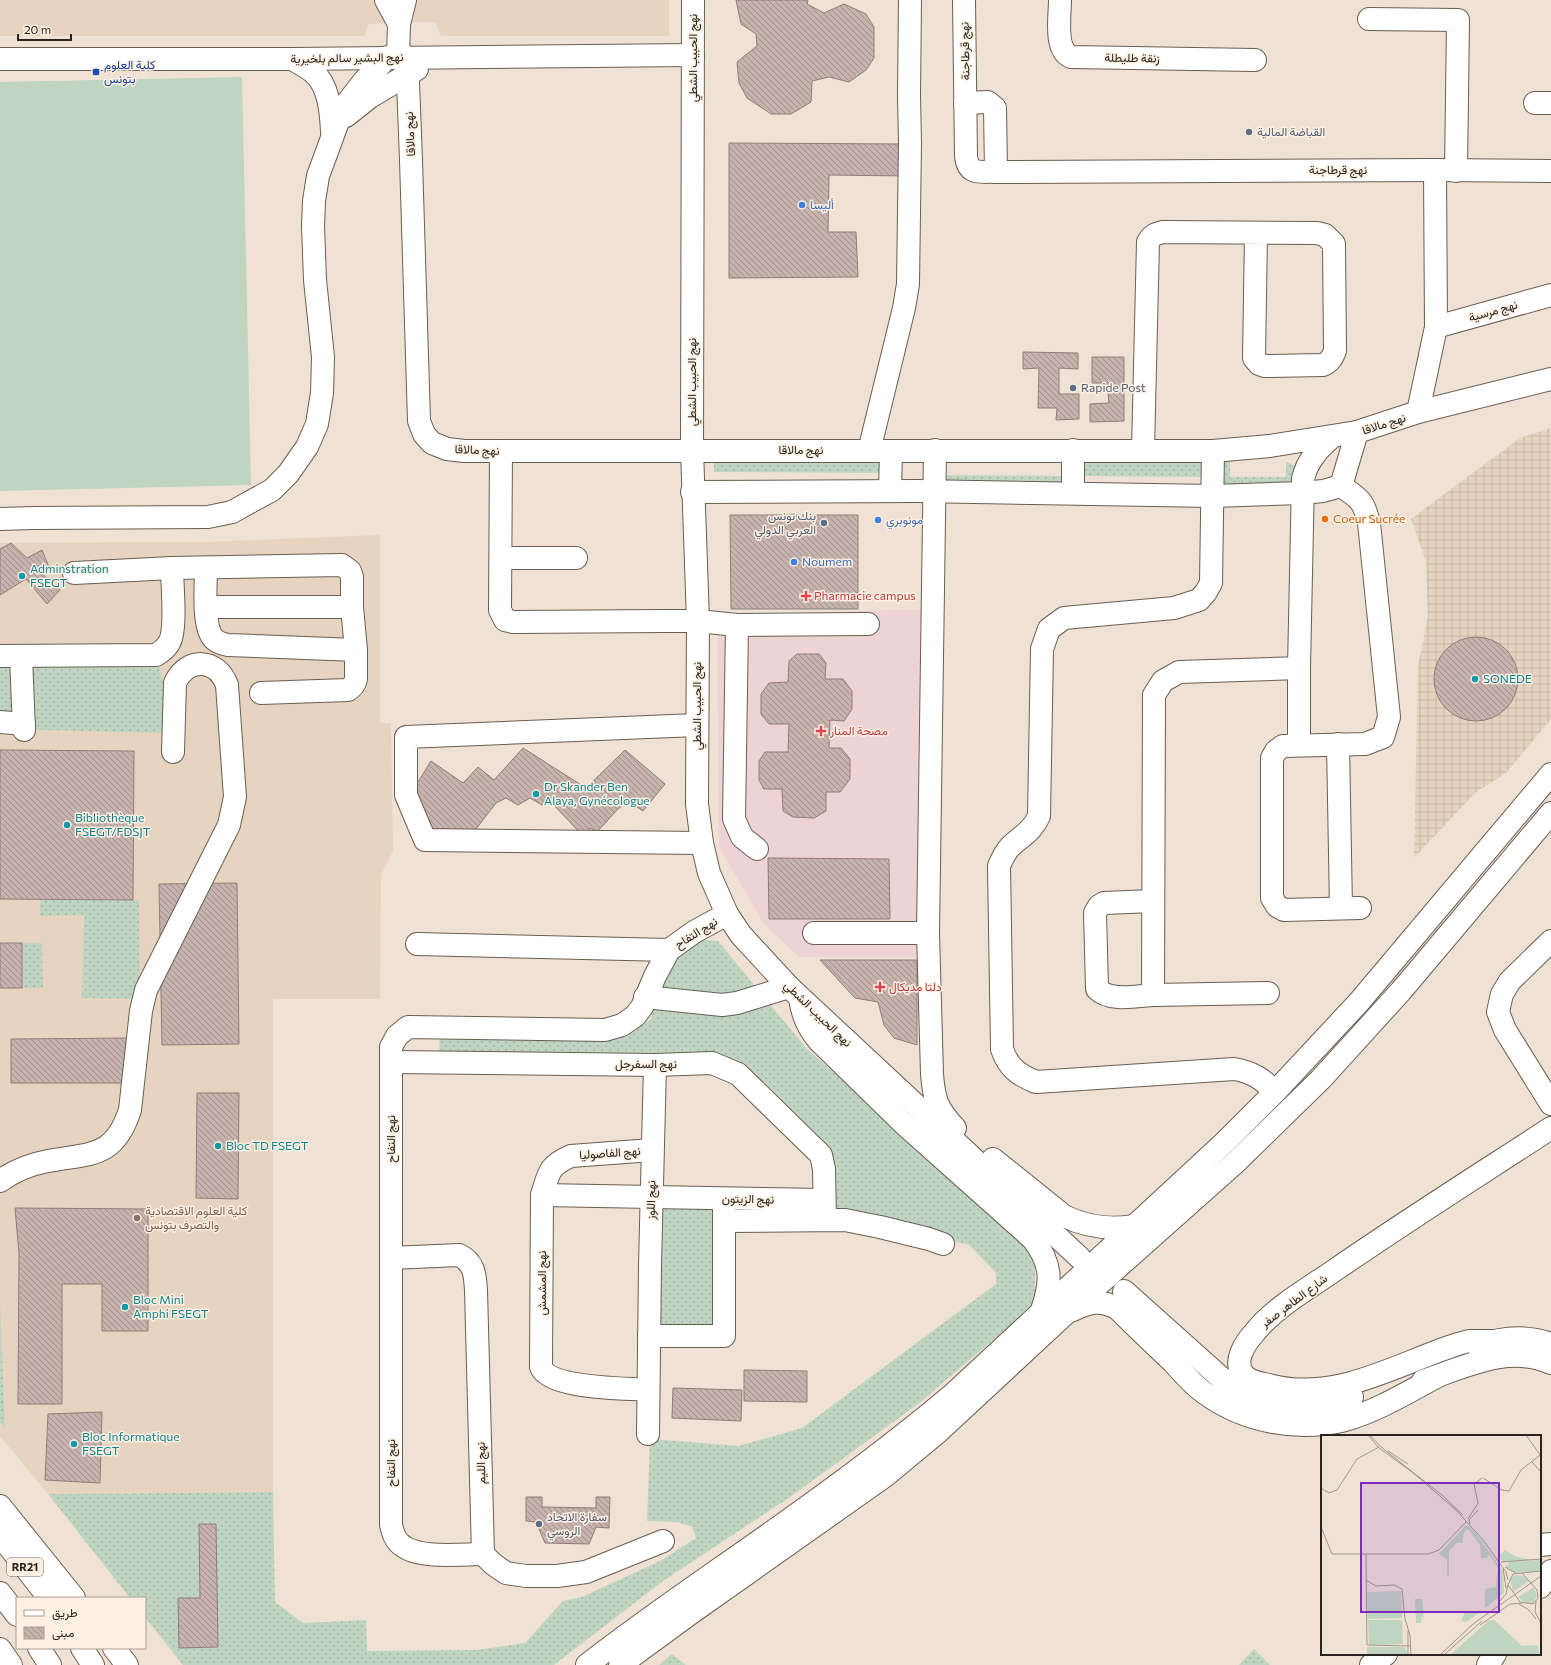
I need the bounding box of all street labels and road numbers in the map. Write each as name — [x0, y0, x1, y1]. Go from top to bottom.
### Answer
street label: نهج الحبيب الشطي — [685, 14, 703, 102]
street label: نهج قرطاجنة — [956, 22, 975, 80]
street label: نهج البشير سالم بلخيرية — [290, 49, 404, 68]
street label: زنقة طليطلة — [1104, 50, 1160, 66]
street label: نهج مالاقا — [401, 111, 420, 157]
street label: نهج قرطاجنة — [1309, 162, 1367, 179]
street label: نهج مرسية — [1467, 296, 1520, 327]
street label: نهج الحبيب الشطي — [684, 338, 702, 426]
street label: نهج مالاقا — [1360, 409, 1408, 440]
street label: نهج مالاقا — [454, 441, 500, 460]
street label: نهج مالاقا — [779, 442, 823, 459]
street label: نهج الحبيب الشطي — [689, 662, 707, 750]
street label: نهج التفاح — [672, 914, 721, 953]
street label: نهج الحبيب الشطي — [779, 977, 855, 1052]
street label: نهج السفرجل — [615, 1056, 677, 1073]
street label: نهج التفاح — [383, 1115, 400, 1163]
street label: نهج الفاصوليا — [579, 1143, 641, 1164]
street label: نهج اللوز — [643, 1180, 660, 1221]
street label: نهج الزيتون — [722, 1191, 774, 1208]
street label: نهج المشمش — [534, 1251, 551, 1315]
street label: شارع الطاهر صفر — [1257, 1271, 1331, 1333]
street label: نهج التفاح — [383, 1439, 400, 1487]
street label: نهج الليم — [473, 1442, 490, 1484]
road number: RR21 — [7, 1558, 43, 1576]

